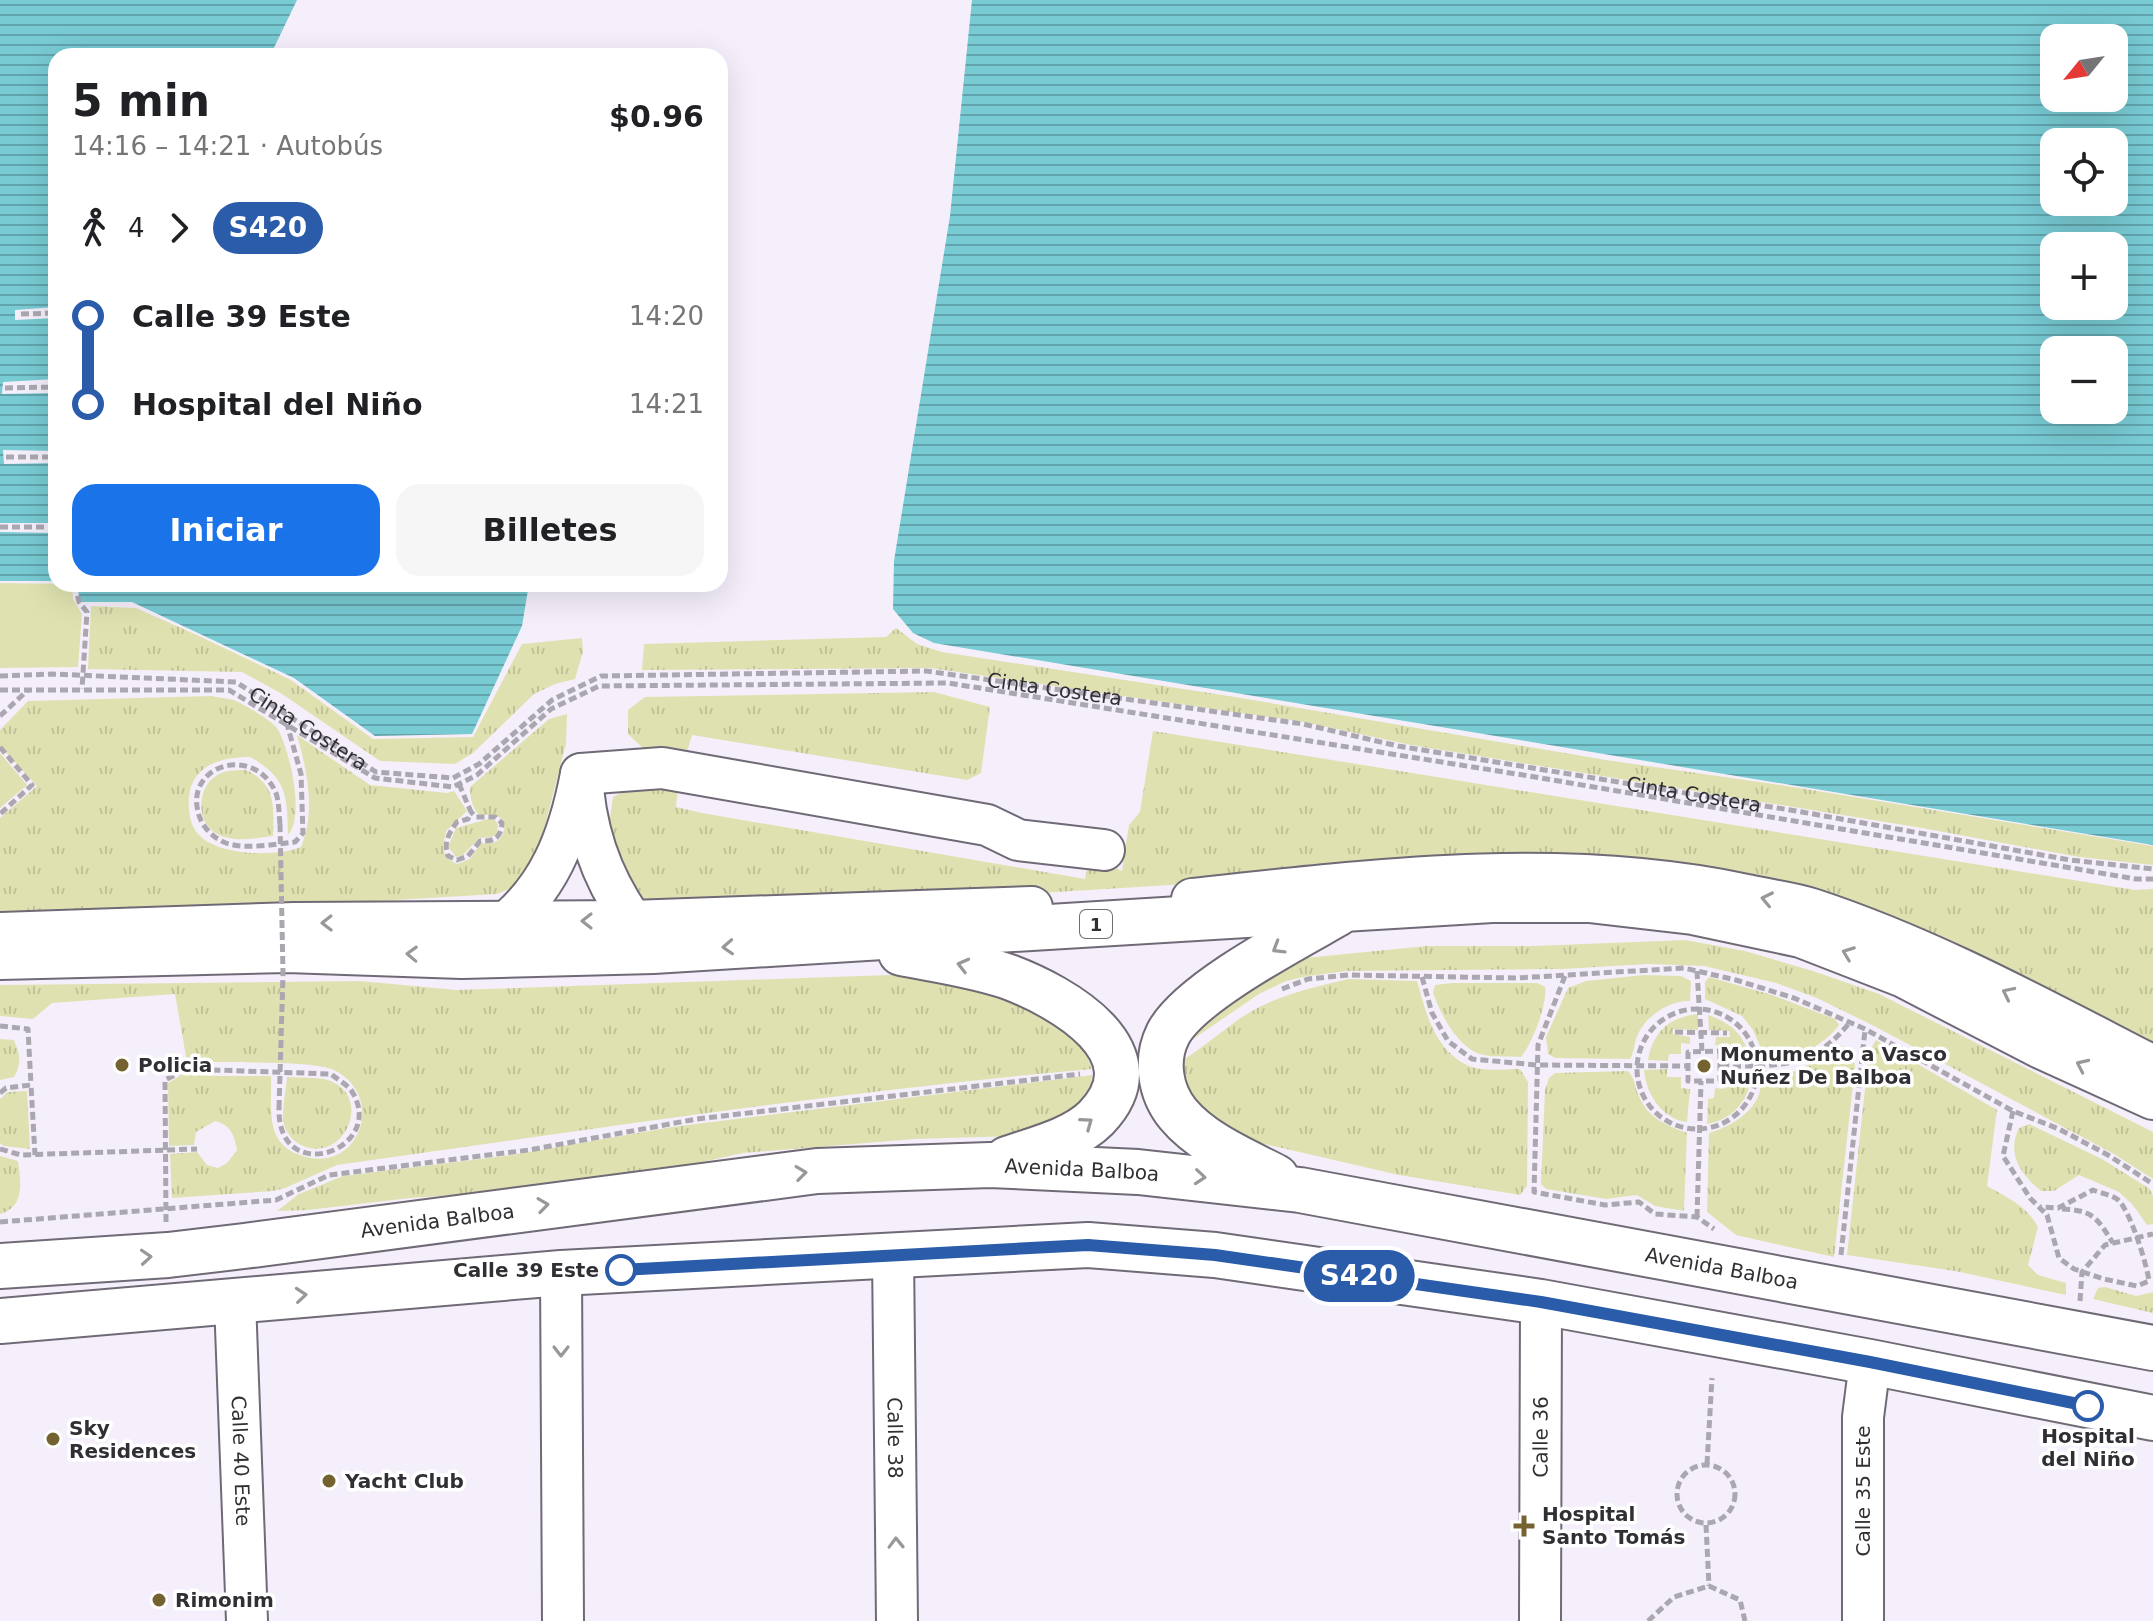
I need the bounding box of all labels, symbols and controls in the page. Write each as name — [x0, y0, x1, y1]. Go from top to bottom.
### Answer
north arrow — [2040, 24, 2128, 112]
map controls — [2040, 24, 2128, 424]
text: 5 min — [72, 75, 210, 126]
text: $0.96 — [609, 99, 704, 134]
button: locate — [2040, 128, 2128, 216]
text: 14:16 – 14:21 · Autobús — [72, 131, 383, 161]
icon: walk — [72, 206, 116, 250]
icon: forward — [157, 206, 201, 250]
text: S420 — [229, 211, 307, 244]
text: 4 — [128, 213, 145, 243]
button: + — [2040, 232, 2128, 320]
text: Calle 39 Este — [132, 299, 351, 334]
text: 14:20 — [629, 301, 704, 331]
button: − — [2040, 336, 2128, 424]
text: Hospital del Niño — [132, 387, 423, 422]
text: 14:21 — [629, 389, 704, 419]
button: Iniciar — [72, 484, 380, 576]
button: Billetes — [396, 484, 704, 576]
street label: Cinta Costera — [986, 668, 1124, 710]
street label: Cinta Costera — [244, 682, 372, 775]
street label: Cinta Costera — [1625, 772, 1763, 817]
one-way arrow — [1761, 891, 1774, 908]
road number: 1 — [1080, 910, 1112, 938]
one-way arrow — [580, 912, 593, 930]
one-way arrow — [320, 914, 333, 932]
one-way arrow — [721, 938, 734, 955]
one-way arrow — [1272, 938, 1287, 954]
one-way arrow — [405, 946, 418, 963]
one-way arrow — [1842, 946, 1856, 963]
one-way arrow — [957, 957, 971, 974]
one-way arrow — [2002, 987, 2017, 1003]
place label: Monumento a Vasco Nuñez De Balboa — [1720, 1042, 1947, 1089]
place label: Policia — [138, 1053, 212, 1077]
marker: Policia — [113, 1056, 131, 1074]
marker: Monumento a Vasco Nuñez De Balboa — [1695, 1057, 1713, 1075]
one-way arrow — [2076, 1059, 2090, 1075]
one-way arrow — [1078, 1119, 1093, 1133]
street label: Avenida Balboa — [1004, 1154, 1161, 1186]
one-way arrow — [795, 1164, 808, 1181]
one-way arrow — [1194, 1169, 1207, 1186]
one-way arrow — [536, 1197, 550, 1214]
street label: Avenida Balboa — [359, 1199, 516, 1243]
street label: Avenida Balboa — [1643, 1242, 1800, 1294]
one-way arrow — [140, 1249, 153, 1266]
line badge: S420 — [1303, 1250, 1415, 1302]
marker: Calle 39 Este — [606, 1255, 636, 1285]
place label: Calle 39 Este — [453, 1258, 599, 1282]
text: S420 — [1320, 1259, 1398, 1292]
one-way arrow — [295, 1287, 308, 1304]
one-way arrow — [552, 1345, 570, 1358]
marker: Hospital del Niño — [2073, 1391, 2103, 1421]
street label: Calle 40 Este — [227, 1395, 255, 1527]
street label: Calle 36 — [1528, 1396, 1553, 1478]
street label: Calle 38 — [883, 1397, 907, 1479]
place label: Sky Residences — [69, 1416, 196, 1463]
place label: Hospital del Niño — [2041, 1424, 2135, 1471]
street label: Calle 35 Este — [1851, 1425, 1875, 1557]
marker: Sky Residences — [44, 1430, 62, 1448]
place label: Yacht Club — [344, 1469, 464, 1493]
marker: Yacht Club — [320, 1472, 338, 1490]
place label: Hospital Santo Tomás — [1542, 1502, 1685, 1549]
marker: Hospital Santo Tomás — [1513, 1515, 1535, 1537]
one-way arrow — [887, 1536, 905, 1549]
place label: Rimonim — [175, 1588, 274, 1612]
marker: Rimonim — [150, 1591, 168, 1609]

